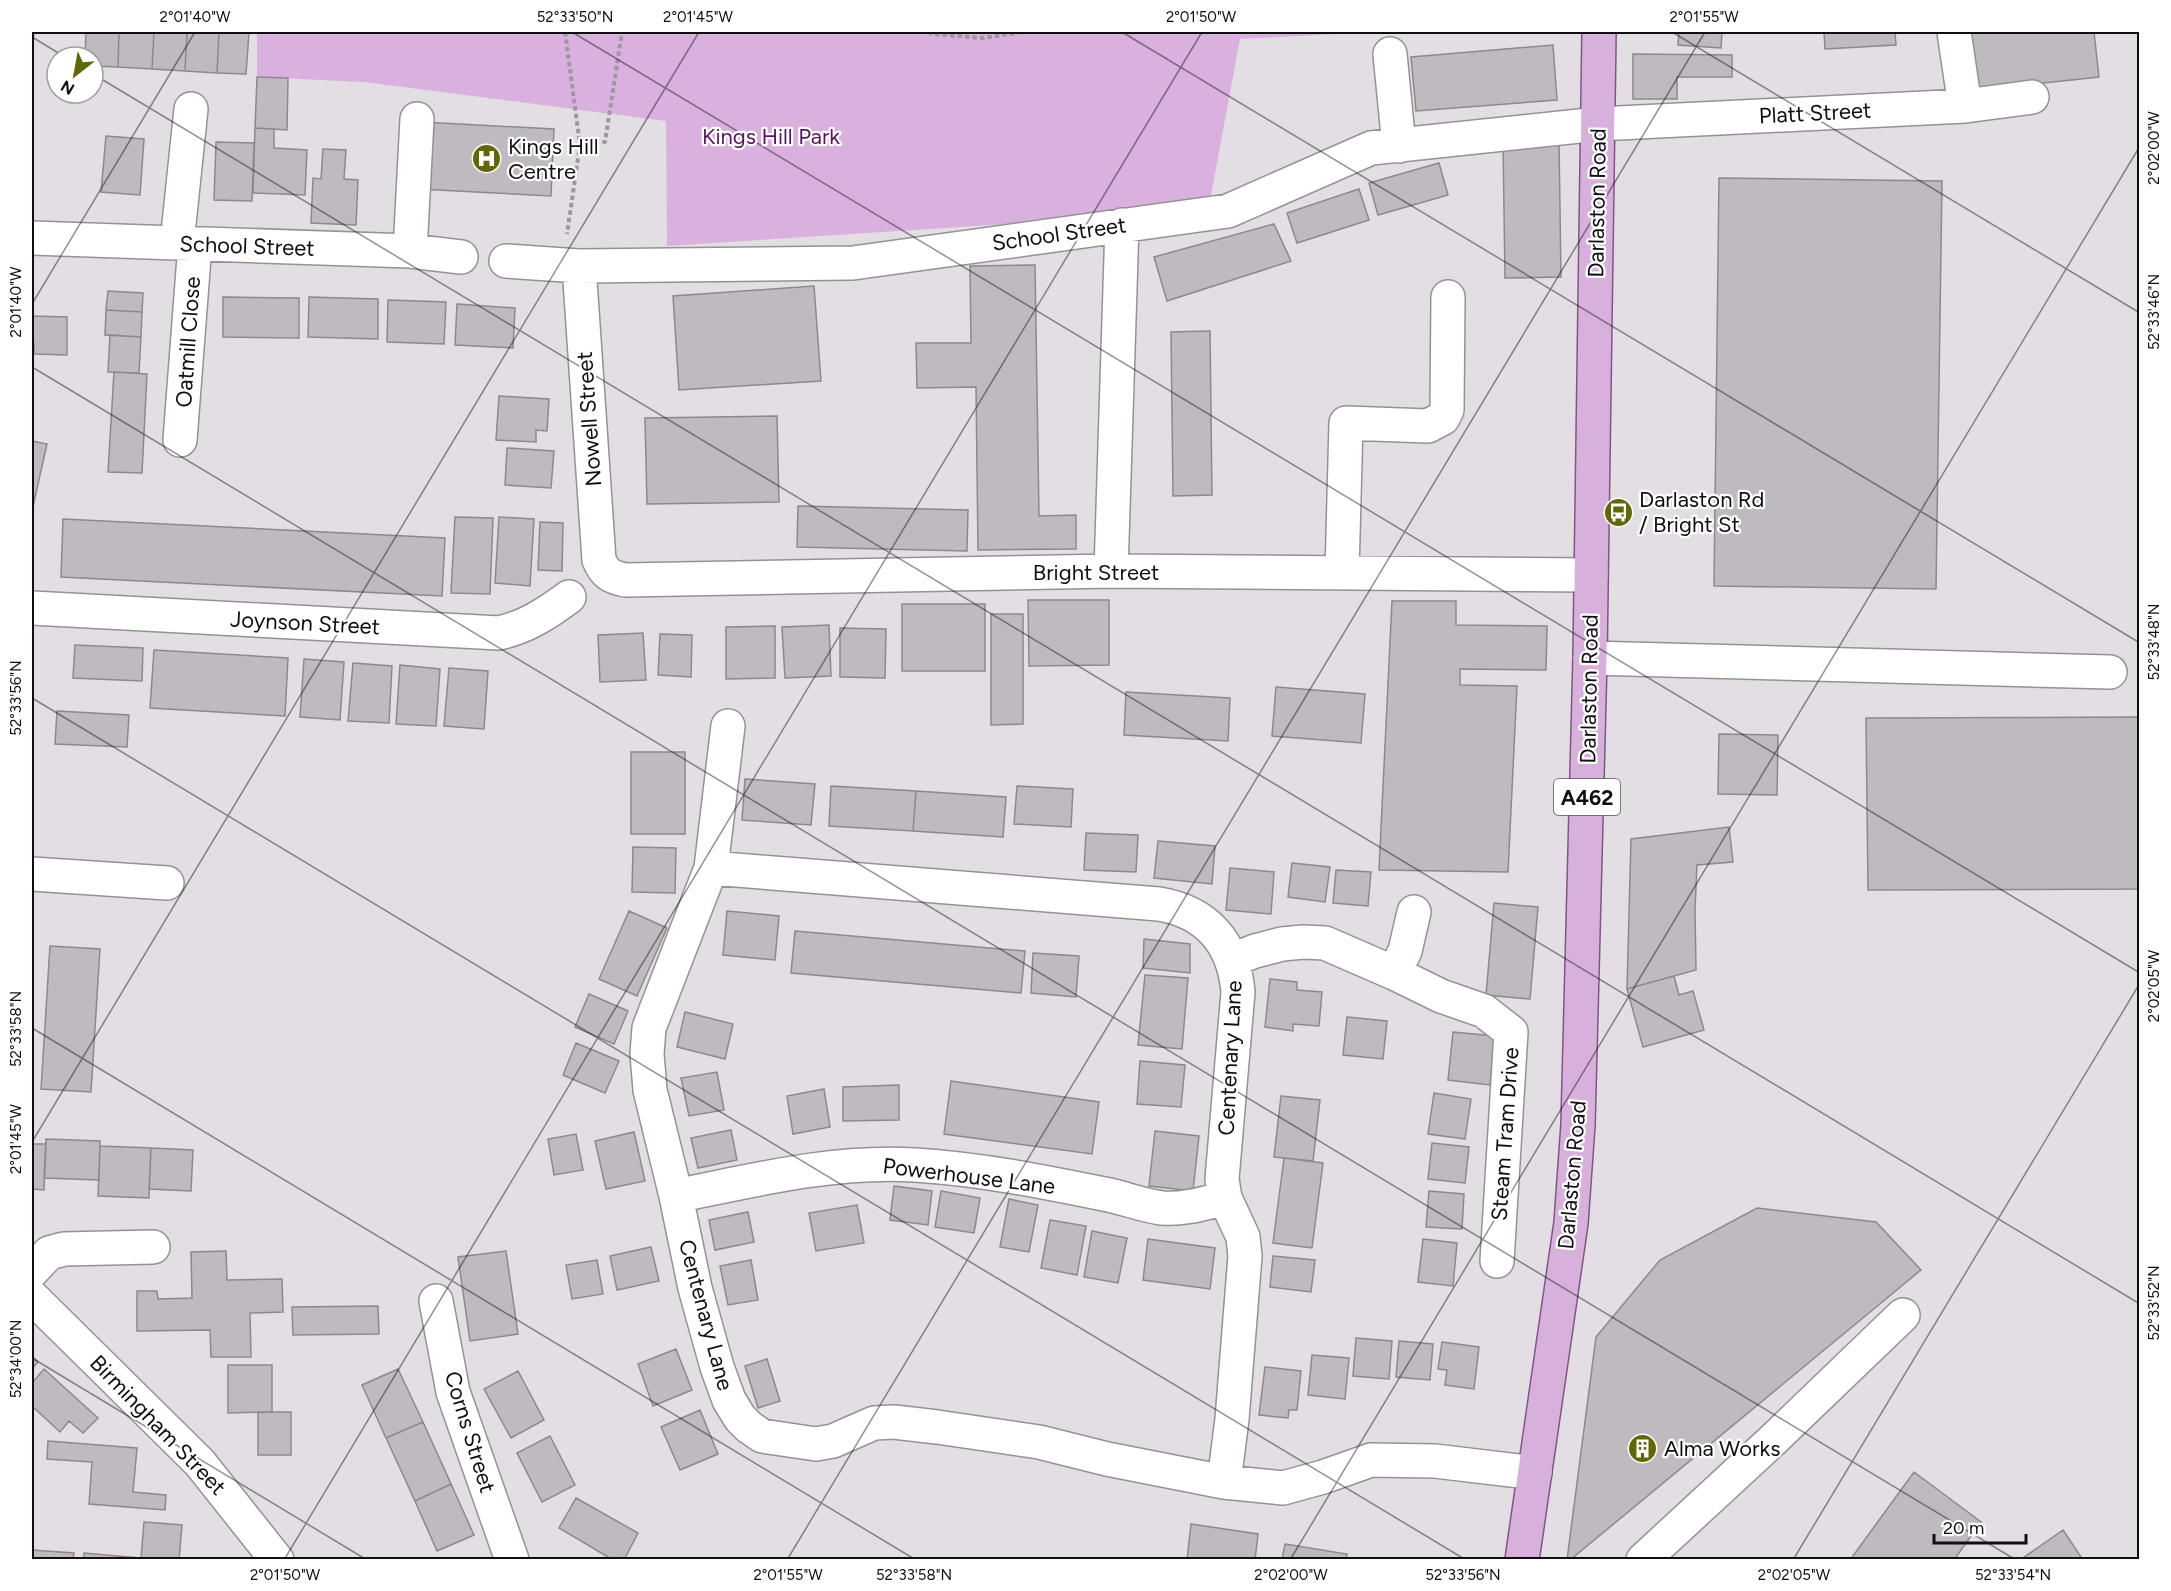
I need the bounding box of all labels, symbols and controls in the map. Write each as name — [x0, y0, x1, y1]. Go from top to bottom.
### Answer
text: 2°01'40"W — [160, 8, 231, 26]
text: 52°33'50"N — [537, 8, 613, 26]
text: 2°01'45"W — [663, 8, 734, 26]
text: 2°01'50"W — [1166, 8, 1237, 26]
text: 2°01'55"W — [1669, 8, 1739, 26]
north arrow — [45, 45, 105, 105]
text: N — [57, 76, 78, 99]
street label: Platt Street — [1758, 97, 1872, 129]
text: 2°02'00"W — [2145, 111, 2163, 185]
park label: Kings Hill Park — [702, 123, 840, 150]
street label: Darlaston Road — [1582, 128, 1612, 278]
place label: Kings Hill Centre — [508, 133, 599, 185]
hospital icon: Kings Hill Centre — [471, 143, 503, 175]
street label: School Street — [990, 211, 1128, 257]
street label: School Street — [179, 230, 315, 262]
text: 2°01'40"W — [7, 266, 25, 337]
text: 52°33'46"N — [2145, 274, 2163, 350]
street label: Oatmill Close — [170, 276, 206, 408]
street label: Nowell Street — [571, 351, 607, 487]
place label: Darlaston Rd / Bright St — [1639, 486, 1765, 538]
bus stop icon: Darlaston Rd / Bright St — [1602, 496, 1634, 528]
street label: Bright Street — [1033, 559, 1159, 586]
text: 52°33'48"N — [2145, 604, 2163, 680]
street label: Joynson Street — [229, 606, 381, 640]
street label: Darlaston Road — [1574, 614, 1604, 764]
text: 52°33'56"N — [7, 660, 25, 736]
road number: A462 — [1554, 779, 1620, 815]
text: 2°02'05"W — [2145, 949, 2163, 1022]
street label: Centenary Lane — [1212, 980, 1248, 1136]
text: 52°33'58"N — [7, 991, 25, 1067]
street label: Steam Tram Drive — [1485, 1046, 1525, 1222]
street label: Darlaston Road — [1552, 1099, 1592, 1251]
text: 2°01'45"W — [7, 1103, 25, 1174]
street label: Powerhouse Lane — [881, 1152, 1057, 1200]
street label: Centenary Lane — [673, 1236, 739, 1394]
text: 52°33'52"N — [2145, 1265, 2163, 1341]
text: 52°34'00"N — [7, 1320, 25, 1398]
street label: Birmingham Street — [84, 1349, 232, 1501]
street label: Corns Street — [439, 1368, 501, 1496]
building icon: Alma Works — [1627, 1432, 1659, 1464]
place label: Alma Works — [1664, 1435, 1780, 1462]
scale bar — [1934, 1507, 2026, 1545]
text: 20 m — [1943, 1517, 1984, 1539]
text: 2°01'50"W — [250, 1566, 321, 1584]
text: 2°01'55"W — [753, 1566, 823, 1584]
text: 52°33'58"N — [876, 1566, 952, 1584]
text: 2°02'00"W — [1254, 1566, 1328, 1584]
text: 52°33'56"N — [1425, 1566, 1501, 1584]
text: 2°02'05"W — [1758, 1566, 1831, 1584]
text: 52°33'54"N — [1975, 1566, 2051, 1584]

